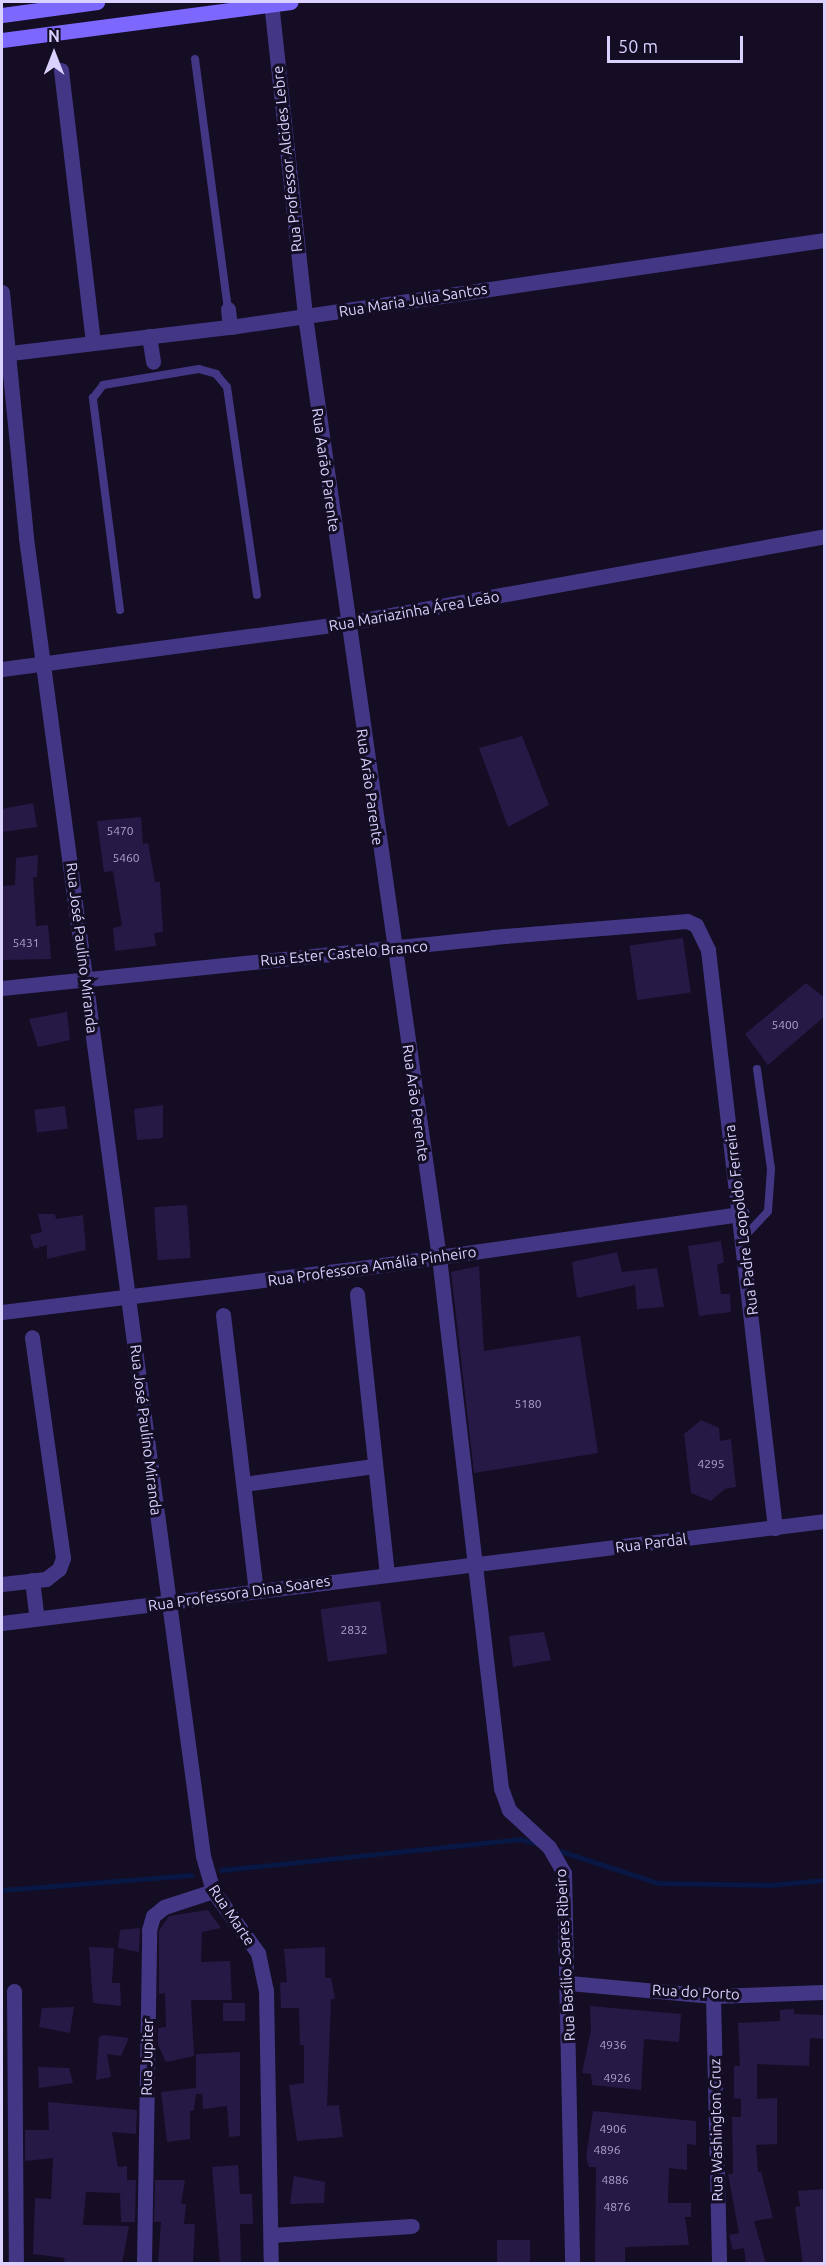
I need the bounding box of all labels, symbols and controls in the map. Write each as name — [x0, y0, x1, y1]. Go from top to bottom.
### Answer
north arrow — [24, 24, 84, 84]
scale bar — [610, 24, 746, 62]
text: N — [48, 27, 60, 45]
text: 50 m — [618, 36, 658, 56]
street label: Rua Professor Alcides Lebre — [268, 65, 306, 253]
street label: Rua Maria Julia Santos — [337, 279, 489, 321]
street label: Rua Aarão Parente — [308, 407, 344, 533]
street label: Rua Mariazinha Área Leão — [327, 587, 501, 635]
street label: Rua Arão Parente — [353, 728, 387, 846]
house number: 5470 — [106, 824, 134, 838]
house number: 5460 — [112, 851, 140, 865]
street label: Rua José Paulino Miranda — [63, 862, 101, 1034]
house number: 5431 — [12, 936, 40, 950]
street label: Rua Ester Castelo Branco — [259, 937, 429, 969]
house number: 5400 — [771, 1018, 799, 1032]
street label: Rua Arão Perente — [399, 1043, 433, 1163]
street label: Rua Padre Leopoldo Ferreira — [720, 1124, 762, 1316]
street label: Rua Professora Amália Pinheiro — [267, 1242, 477, 1290]
street label: Rua José Paulino Miranda — [127, 1344, 165, 1516]
house number: 5180 — [514, 1397, 542, 1411]
house number: 4295 — [697, 1457, 725, 1471]
street label: Rua Pardal — [614, 1530, 688, 1556]
street label: Rua Professora Dina Soares — [147, 1571, 331, 1615]
house number: 2832 — [340, 1623, 368, 1637]
street label: Rua Basílio Soares Ribeiro — [551, 1868, 579, 2042]
street label: Rua Marte — [205, 1881, 259, 1949]
street label: Rua do Porto — [652, 1981, 740, 2003]
street label: Rua Jupiter — [137, 2018, 157, 2096]
house number: 4936 — [599, 2038, 627, 2052]
street label: Rua Washington Cruz — [706, 2058, 726, 2202]
house number: 4926 — [603, 2071, 631, 2085]
house number: 4906 — [599, 2122, 627, 2136]
house number: 4896 — [593, 2143, 621, 2157]
house number: 4886 — [601, 2173, 629, 2187]
house number: 4876 — [603, 2200, 631, 2214]

